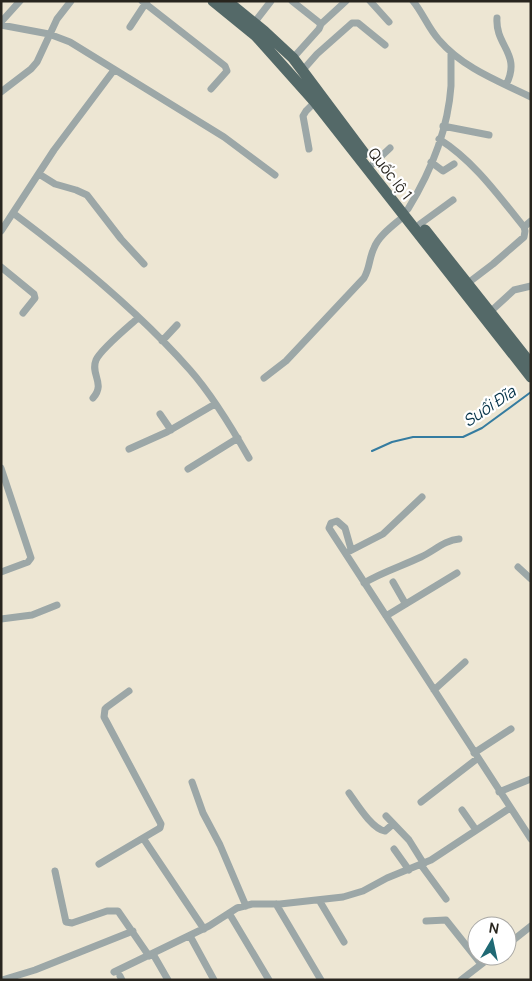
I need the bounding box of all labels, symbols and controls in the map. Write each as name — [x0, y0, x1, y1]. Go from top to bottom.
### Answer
street label: Quốc lộ 1 — [363, 143, 417, 204]
water label: Suối Đĩa — [458, 380, 521, 432]
north arrow — [467, 916, 517, 966]
text: N — [488, 917, 501, 938]

